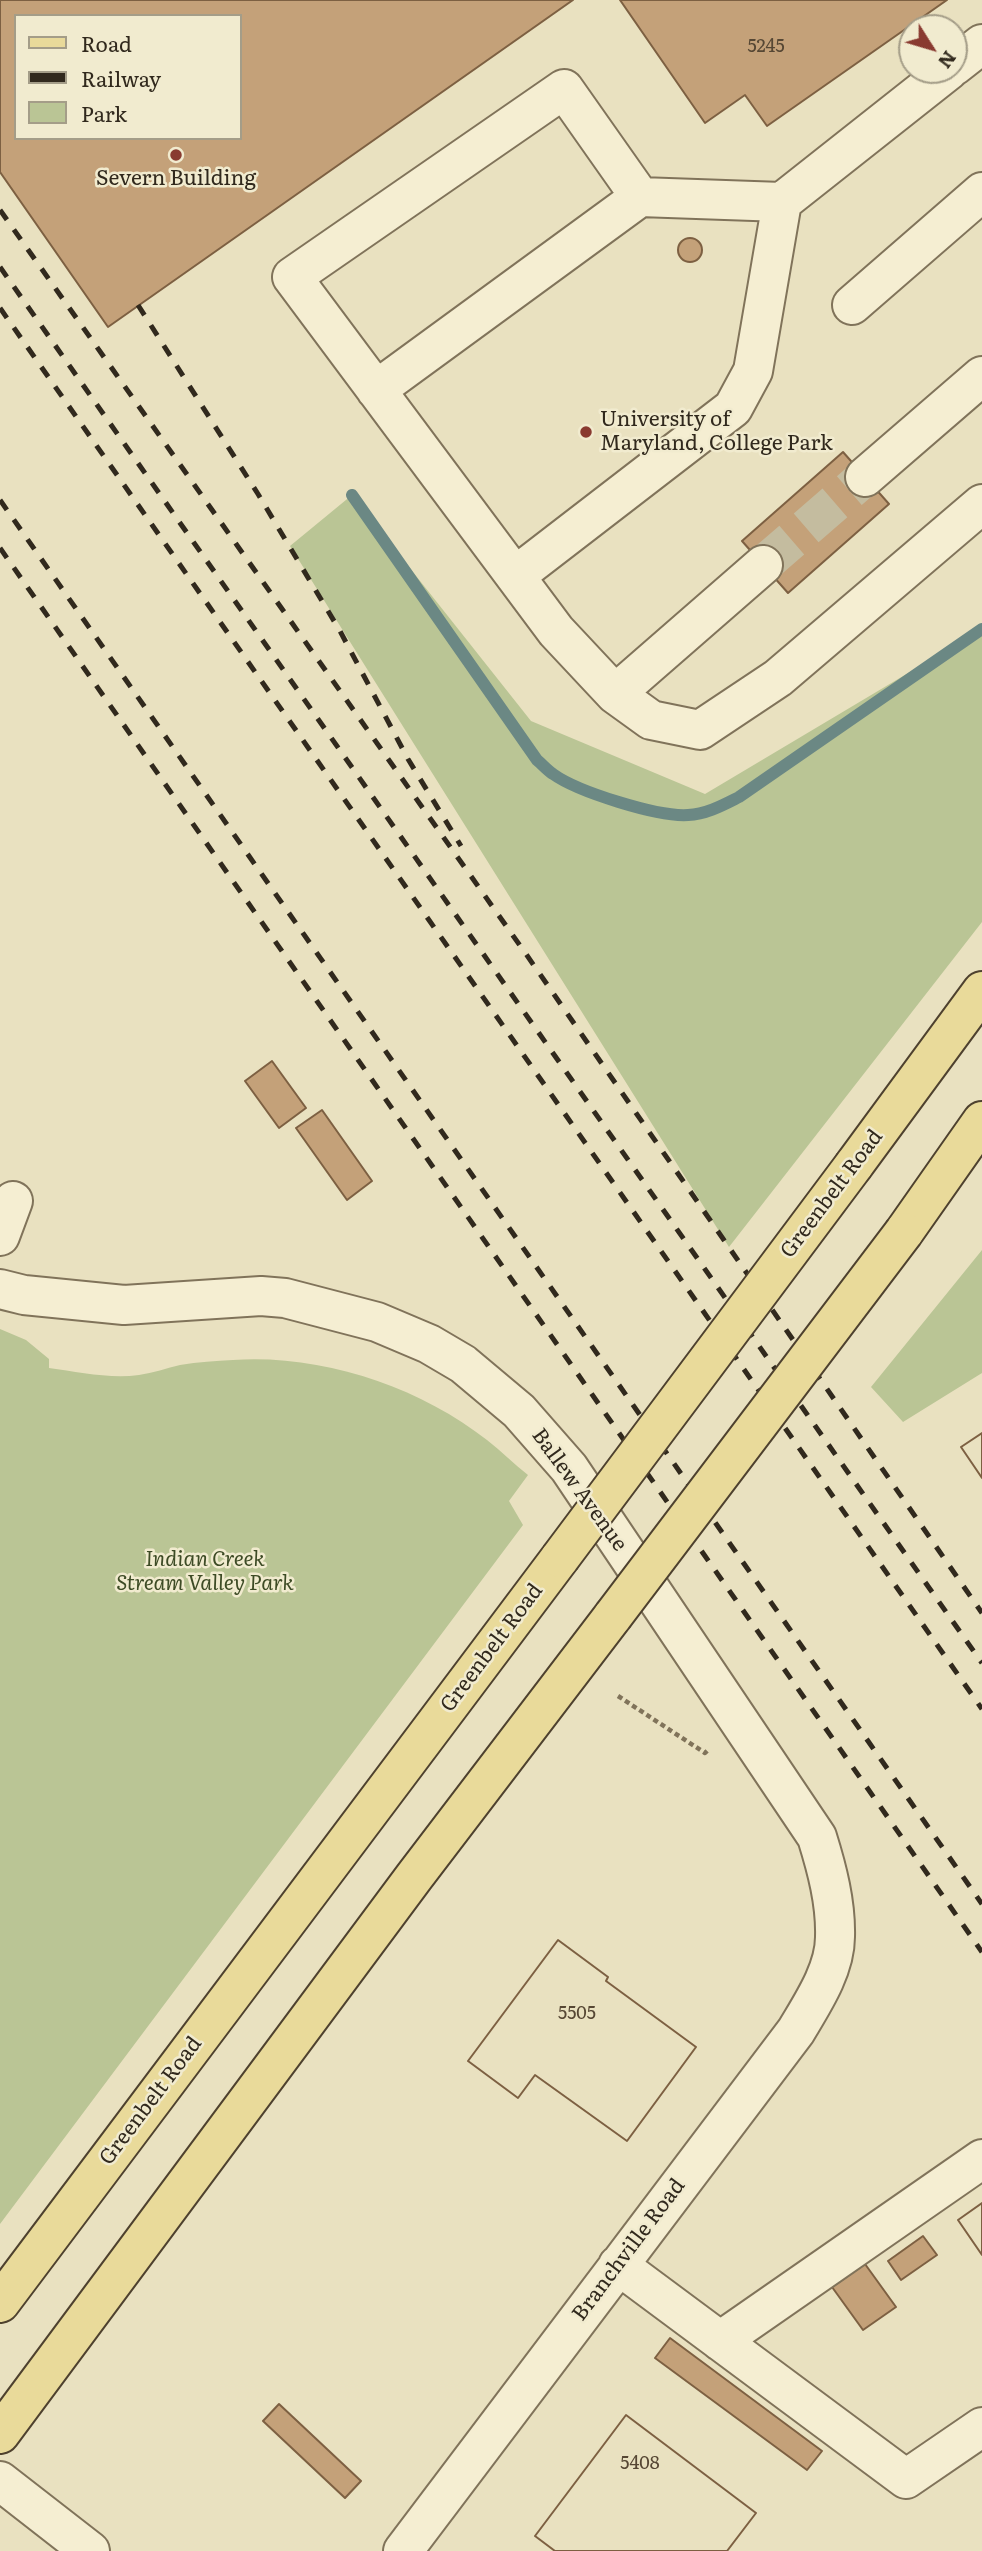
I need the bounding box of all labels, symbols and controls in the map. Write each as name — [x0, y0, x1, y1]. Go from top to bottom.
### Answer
legend — [14, 14, 242, 140]
north arrow — [898, 14, 968, 84]
text: Road — [81, 27, 132, 58]
house number: 5245 — [747, 36, 785, 58]
text: N — [932, 46, 964, 75]
text: Railway — [81, 62, 161, 93]
text: Park — [81, 97, 127, 128]
marker: Severn Building — [168, 147, 184, 163]
place label: Severn Building — [96, 166, 256, 192]
place label: University of Maryland, College Park — [600, 407, 833, 457]
marker: University of Maryland, College Park — [578, 424, 594, 440]
street label: Greenbelt Road — [776, 1125, 888, 1263]
street label: Ballew Avenue — [526, 1424, 632, 1556]
park label: Indian Creek Stream Valley Park — [116, 1547, 294, 1597]
street label: Greenbelt Road — [436, 1579, 548, 1717]
house number: 5505 — [558, 2003, 596, 2025]
street label: Greenbelt Road — [95, 2032, 207, 2170]
street label: Branchville Road — [567, 2174, 691, 2326]
house number: 5408 — [620, 2453, 660, 2475]

